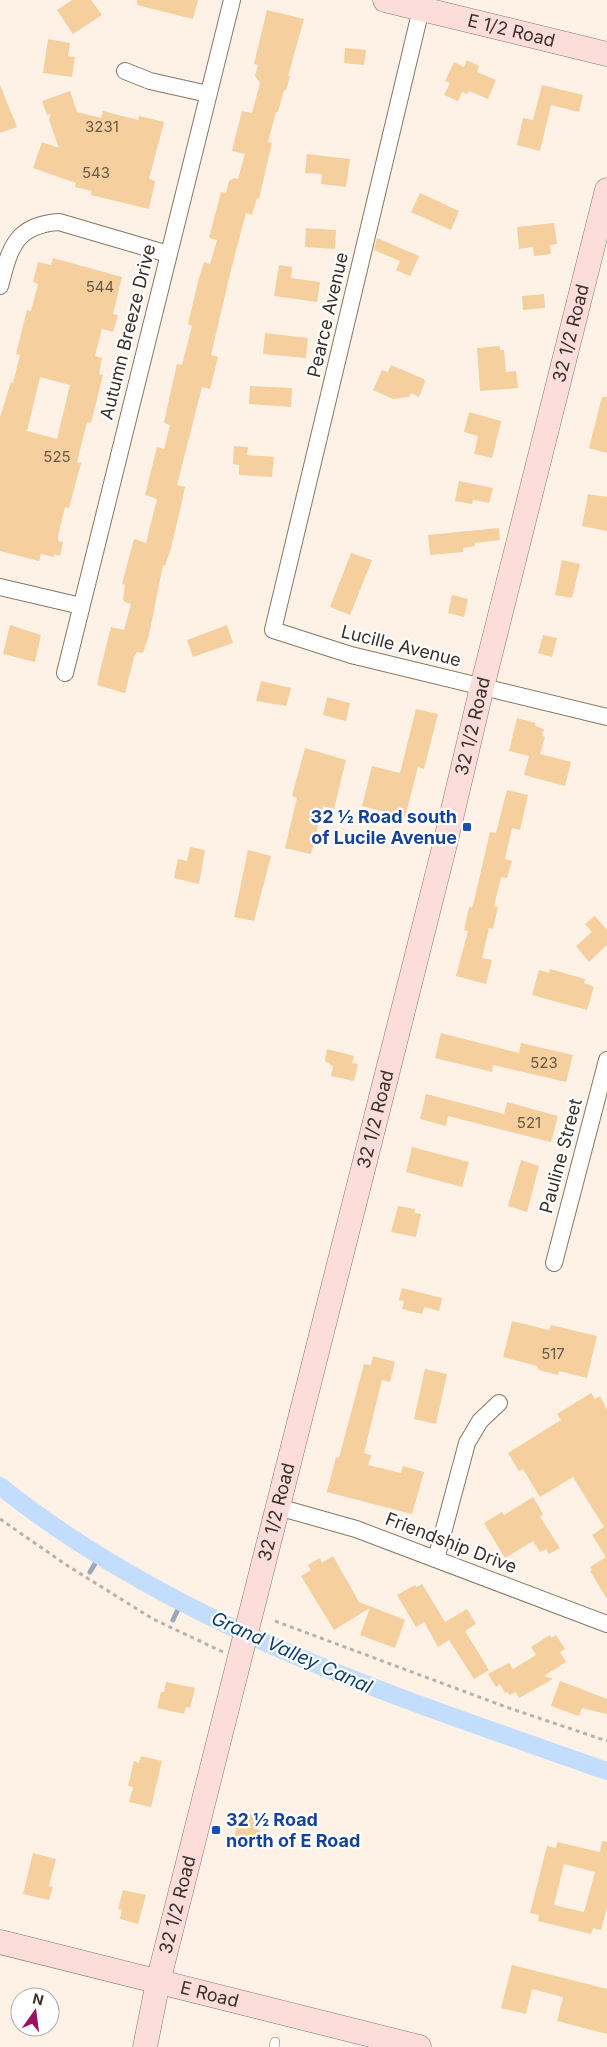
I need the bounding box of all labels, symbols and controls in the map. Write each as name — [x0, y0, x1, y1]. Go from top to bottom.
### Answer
street label: E 1/2 Road — [466, 9, 557, 51]
house number: 3231 — [85, 117, 119, 136]
house number: 543 — [82, 163, 110, 182]
street label: Autumn Breeze Drive — [96, 242, 159, 422]
street label: Pearce Avenue — [303, 250, 352, 379]
house number: 544 — [86, 277, 114, 296]
street label: 32 1/2 Road — [548, 282, 593, 384]
house number: 525 — [43, 447, 71, 466]
street label: Lucille Avenue — [339, 620, 463, 671]
street label: 32 1/2 Road — [451, 675, 494, 777]
place label: 32 ½ Road south of Lucile Avenue — [311, 806, 457, 848]
marker: 32 ½ Road south of Lucile Avenue — [461, 821, 473, 833]
house number: 523 — [530, 1053, 558, 1072]
street label: 32 1/2 Road — [353, 1068, 398, 1170]
street label: Pauline Street — [535, 1096, 586, 1216]
house number: 521 — [517, 1113, 541, 1132]
house number: 517 — [541, 1344, 565, 1363]
street label: 32 1/2 Road — [254, 1461, 299, 1563]
street label: Friendship Drive — [383, 1508, 520, 1577]
water label: Grand Valley Canal — [208, 1607, 376, 1698]
place label: 32 ½ Road north of E Road — [226, 1809, 360, 1851]
marker: 32 ½ Road north of E Road — [210, 1824, 222, 1836]
street label: 32 1/2 Road — [155, 1853, 199, 1956]
street label: E Road — [178, 1977, 241, 2011]
north arrow — [10, 1987, 60, 2037]
text: N — [31, 1989, 45, 2008]

